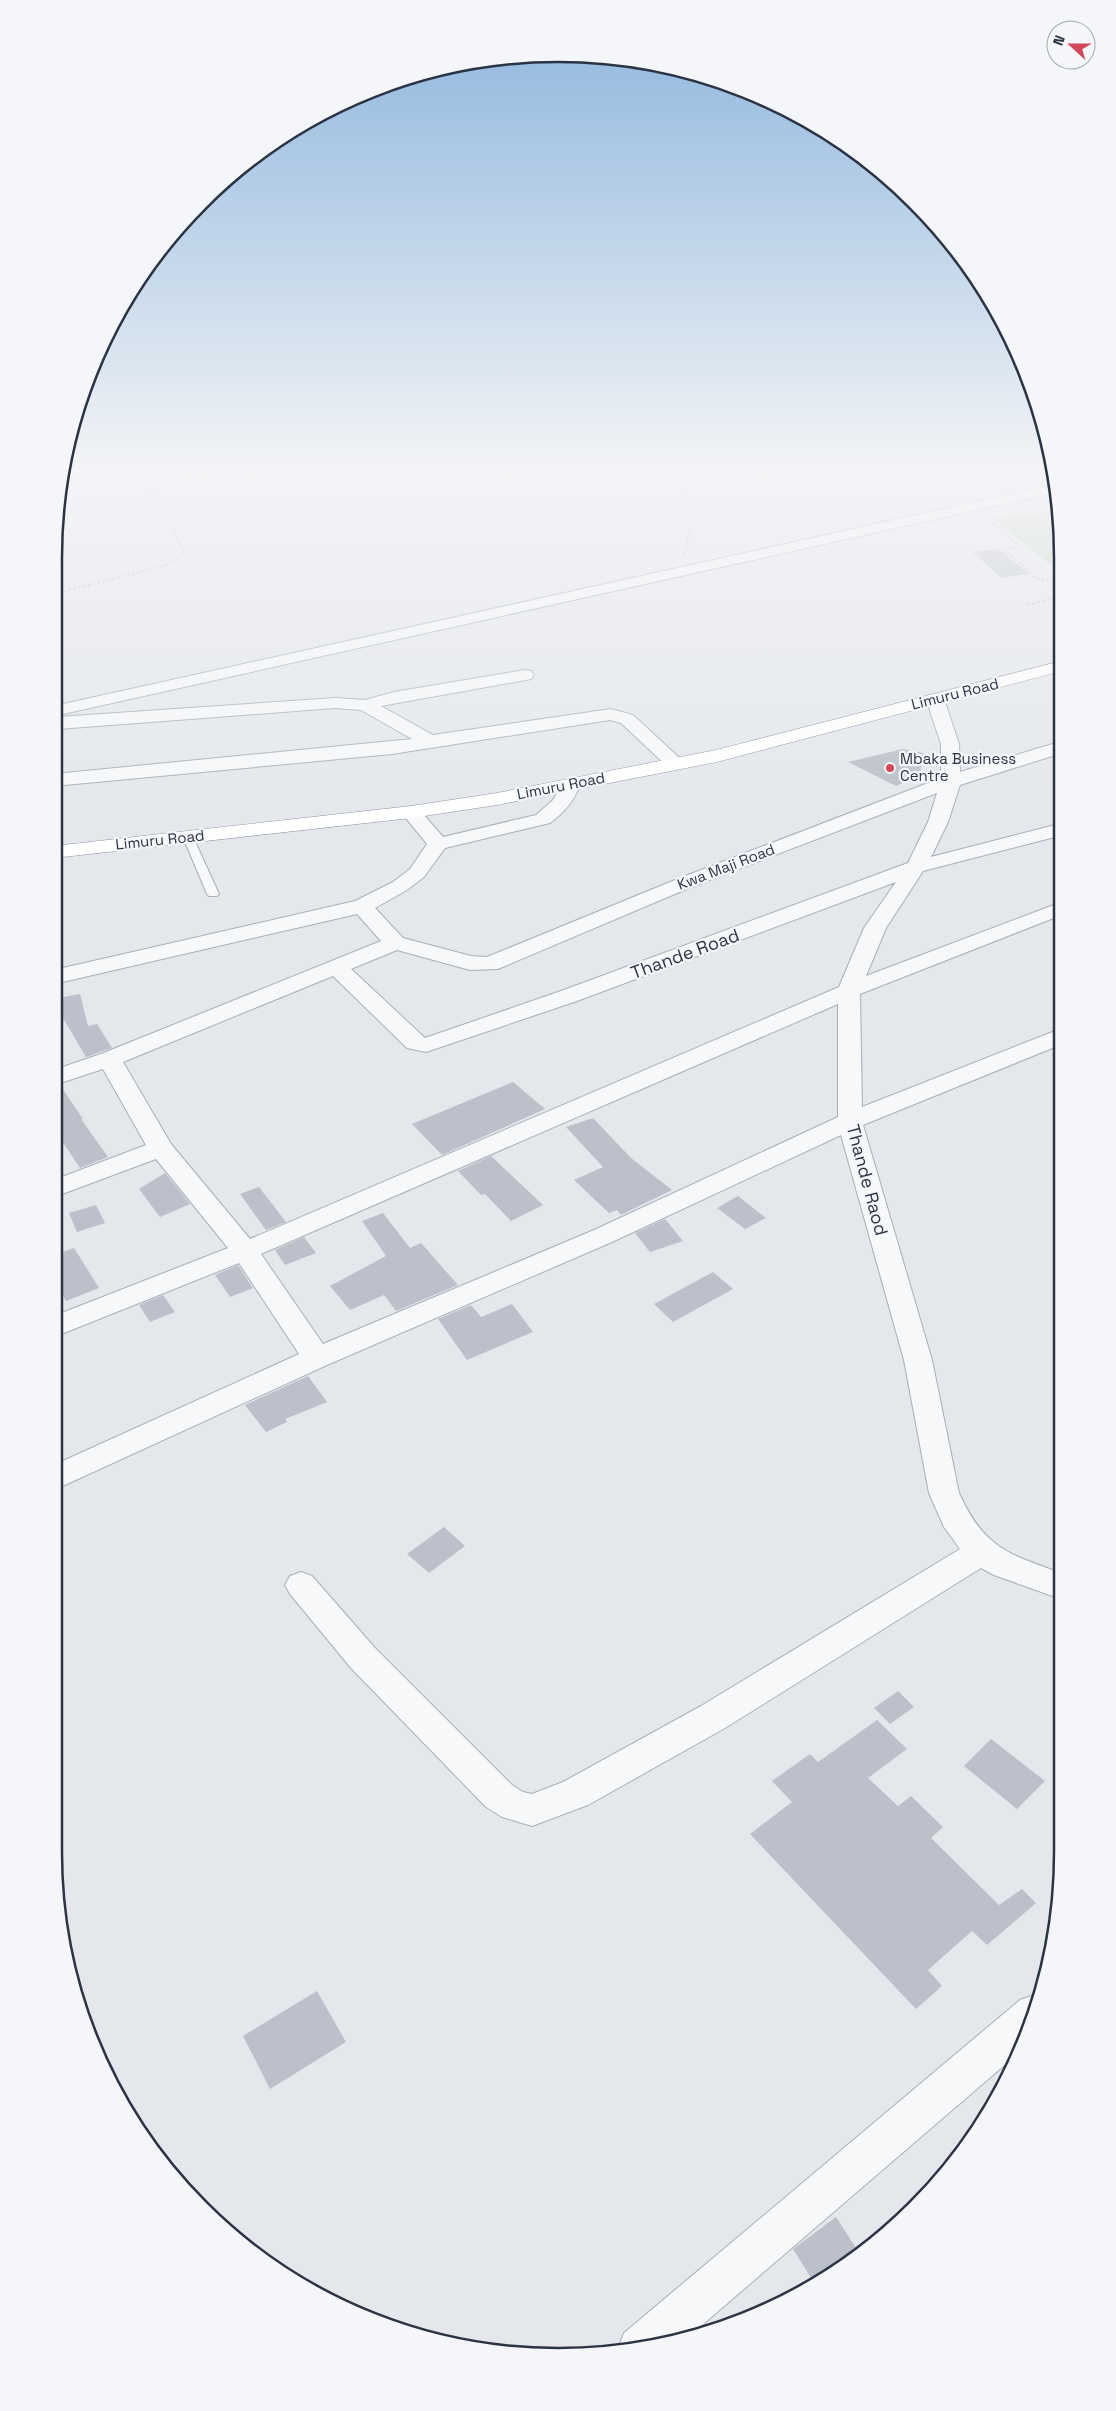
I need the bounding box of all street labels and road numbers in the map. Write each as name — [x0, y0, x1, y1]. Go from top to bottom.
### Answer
street label: Limuru Road — [909, 673, 1001, 714]
street label: Limuru Road — [515, 768, 607, 803]
street label: Limuru Road — [115, 825, 205, 854]
street label: Kwa Maji Road — [674, 839, 777, 894]
street label: Thande Road — [627, 923, 742, 984]
street label: Thande Raod — [842, 1122, 893, 1238]

